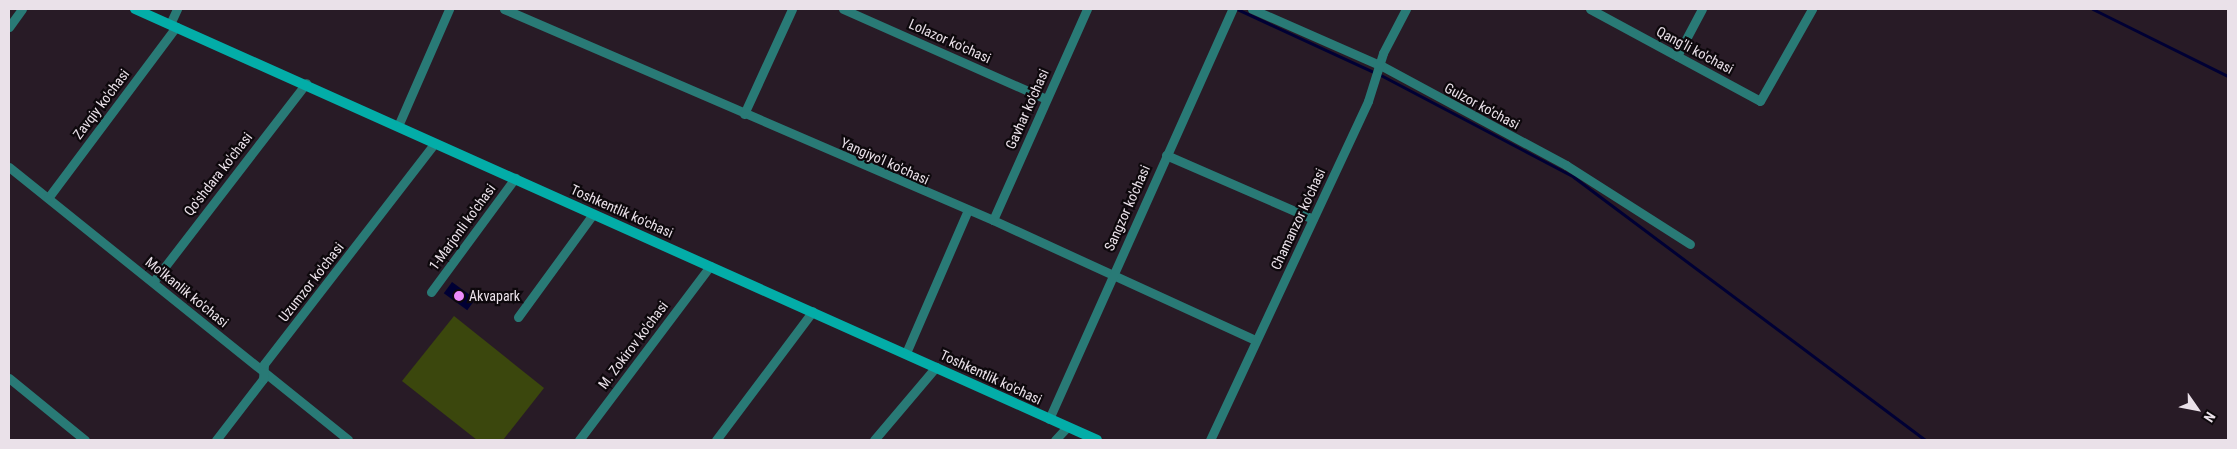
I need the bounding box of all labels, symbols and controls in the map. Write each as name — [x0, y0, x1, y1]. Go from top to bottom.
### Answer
street label: Lolazor ko'chasi — [906, 15, 994, 67]
street label: Qang'li ko'chasi — [1654, 23, 1736, 77]
street label: Zavqiy ko'chasi — [69, 66, 133, 142]
street label: Gavhar ko'chasi — [1002, 66, 1052, 152]
street label: Gulzor ko'chasi — [1442, 79, 1522, 133]
street label: Qo'shdara ko'chasi — [180, 129, 256, 219]
street label: Yangiyo'l ko'chasi — [838, 134, 932, 188]
street label: Sangzor ko'chasi — [1101, 162, 1153, 254]
street label: Chamanzor ko'chasi — [1267, 166, 1329, 272]
street label: 1-Marjonli ko'chasi — [425, 181, 499, 273]
street label: Toshkentlik ko'chasi — [568, 181, 676, 241]
street label: Uzumzor ko'chasi — [275, 239, 347, 325]
street label: Mo'lkanlik ko'chasi — [142, 253, 232, 331]
place label: Akvapark — [469, 288, 520, 304]
marker: Akvapark — [453, 290, 465, 302]
street label: M. Zokirov ko'chasi — [595, 298, 671, 392]
street label: Toshkentlik ko'chasi — [937, 346, 1045, 408]
north arrow — [2172, 384, 2222, 434]
text: N — [2201, 409, 2219, 425]

